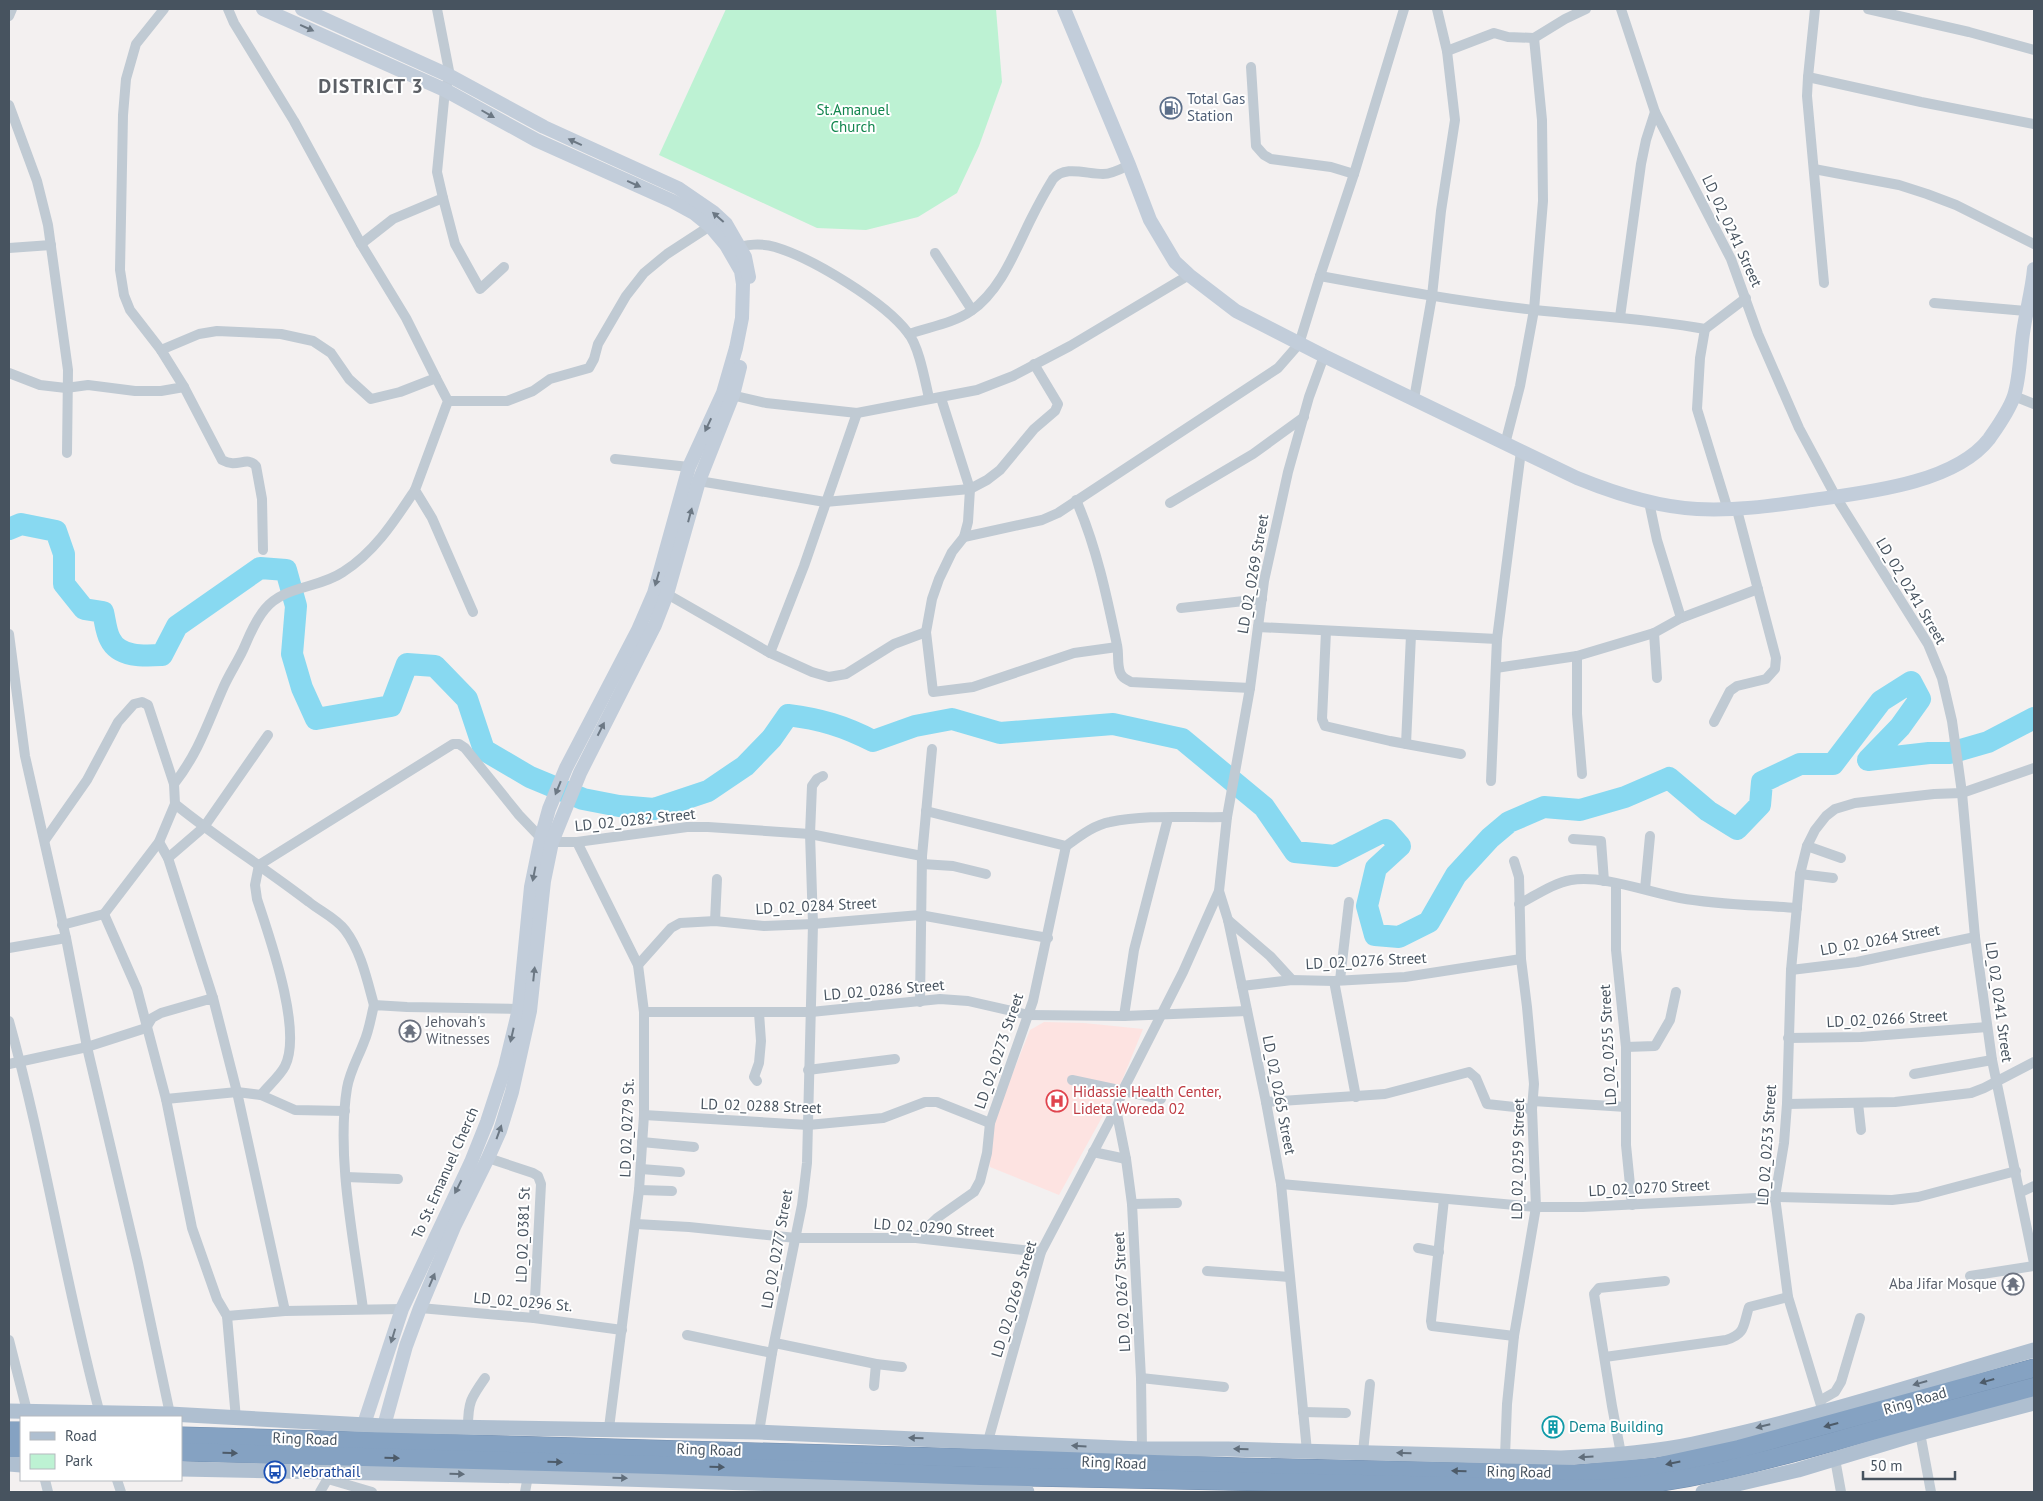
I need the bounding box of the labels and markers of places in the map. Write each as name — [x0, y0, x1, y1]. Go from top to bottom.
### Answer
place label: Total Gas Station — [1187, 89, 1245, 125]
fuel station icon: Total Gas Station — [1159, 96, 1183, 120]
place label: Jehovah's Witnesses — [425, 1012, 490, 1048]
temple icon: Jehovah's Witnesses — [398, 1019, 422, 1043]
place label: Hidassie Health Center, Lideta Woreda 02 — [1073, 1082, 1222, 1118]
hospital icon: Hidassie Health Center, Lideta Woreda 02 — [1045, 1089, 1069, 1113]
temple icon: Aba Jifar Mosque — [2001, 1272, 2025, 1296]
place label: Aba Jifar Mosque — [1889, 1274, 1997, 1293]
building icon: Dema Building — [1541, 1415, 1565, 1439]
place label: Dema Building — [1569, 1417, 1664, 1436]
bus stop icon: Mebrathail — [263, 1460, 287, 1484]
place label: Mebrathail — [291, 1462, 361, 1481]

